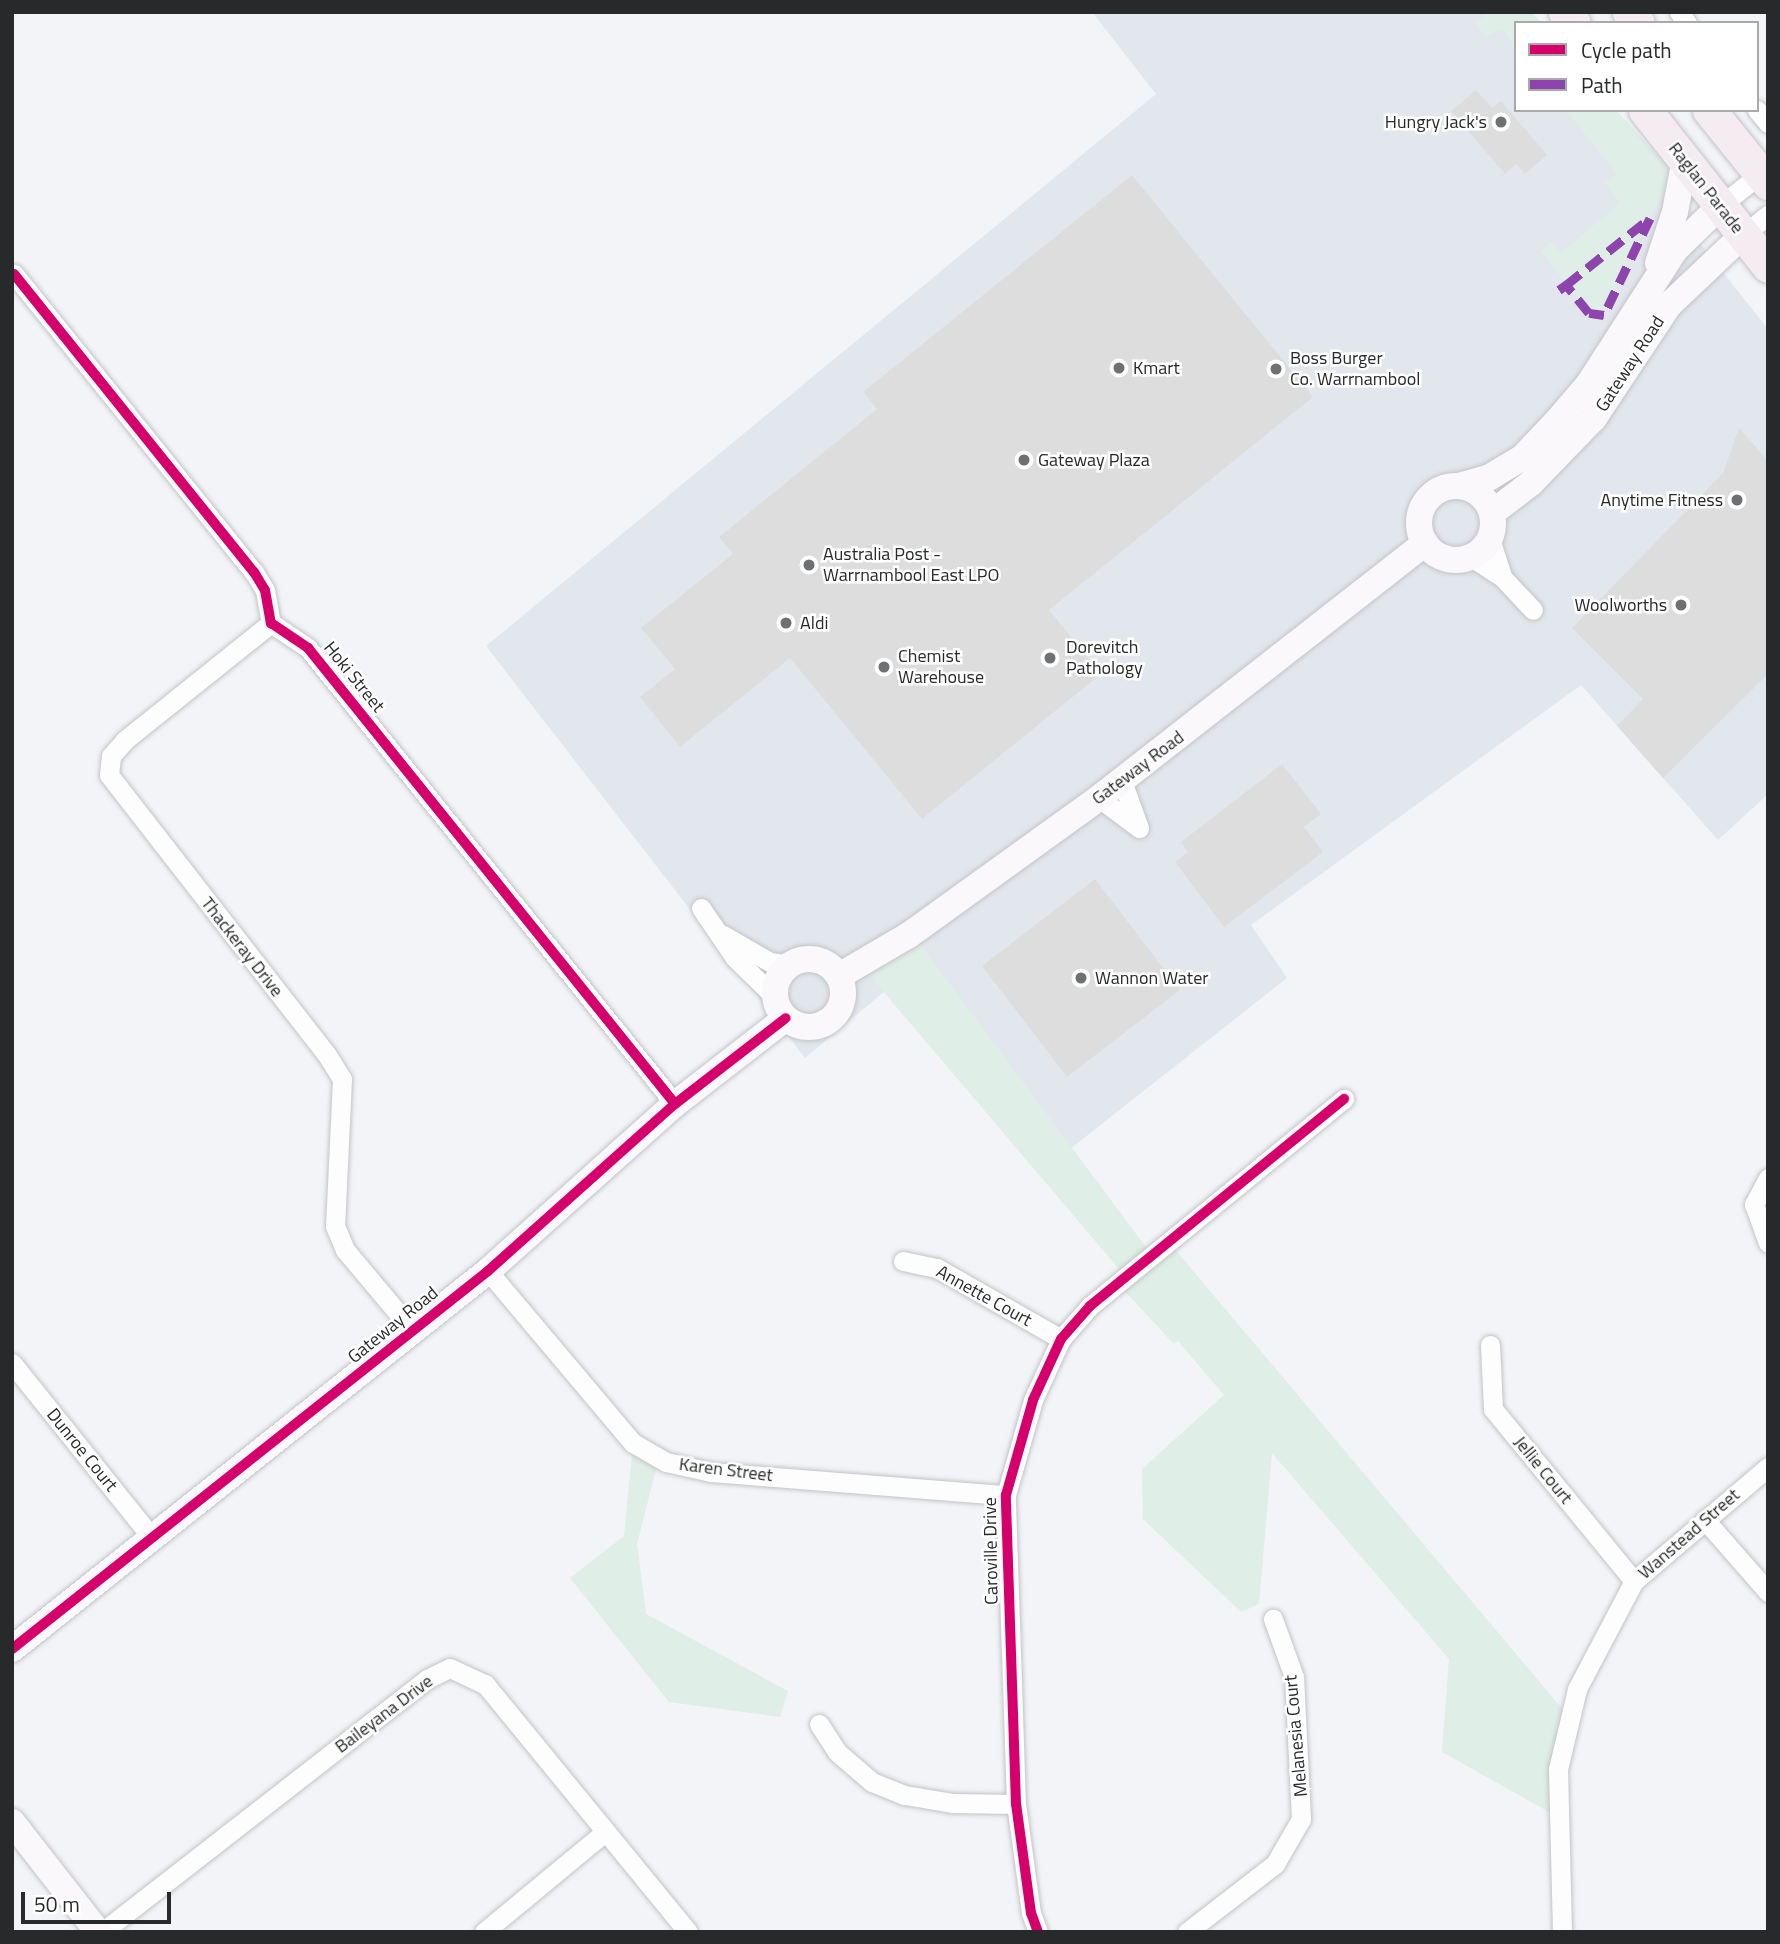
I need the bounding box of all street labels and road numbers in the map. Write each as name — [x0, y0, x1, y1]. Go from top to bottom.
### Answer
street label: Raglan Parade — [1664, 138, 1748, 238]
street label: Gateway Road — [1591, 312, 1669, 416]
street label: Hoki Street — [319, 637, 389, 717]
street label: Gateway Road — [1088, 726, 1188, 810]
street label: Thackeray Drive — [196, 893, 288, 1001]
street label: Annette Court — [932, 1261, 1036, 1331]
street label: Gateway Road — [344, 1282, 442, 1368]
street label: Dunroe Court — [42, 1404, 122, 1496]
street label: Jellie Court — [1509, 1432, 1577, 1508]
street label: Karen Street — [678, 1454, 774, 1486]
street label: Wanstead Street — [1634, 1484, 1744, 1584]
street label: Caroville Drive — [979, 1497, 1003, 1605]
street label: Baileyana Drive — [331, 1670, 437, 1758]
street label: Melanesia Court — [1280, 1674, 1312, 1798]

